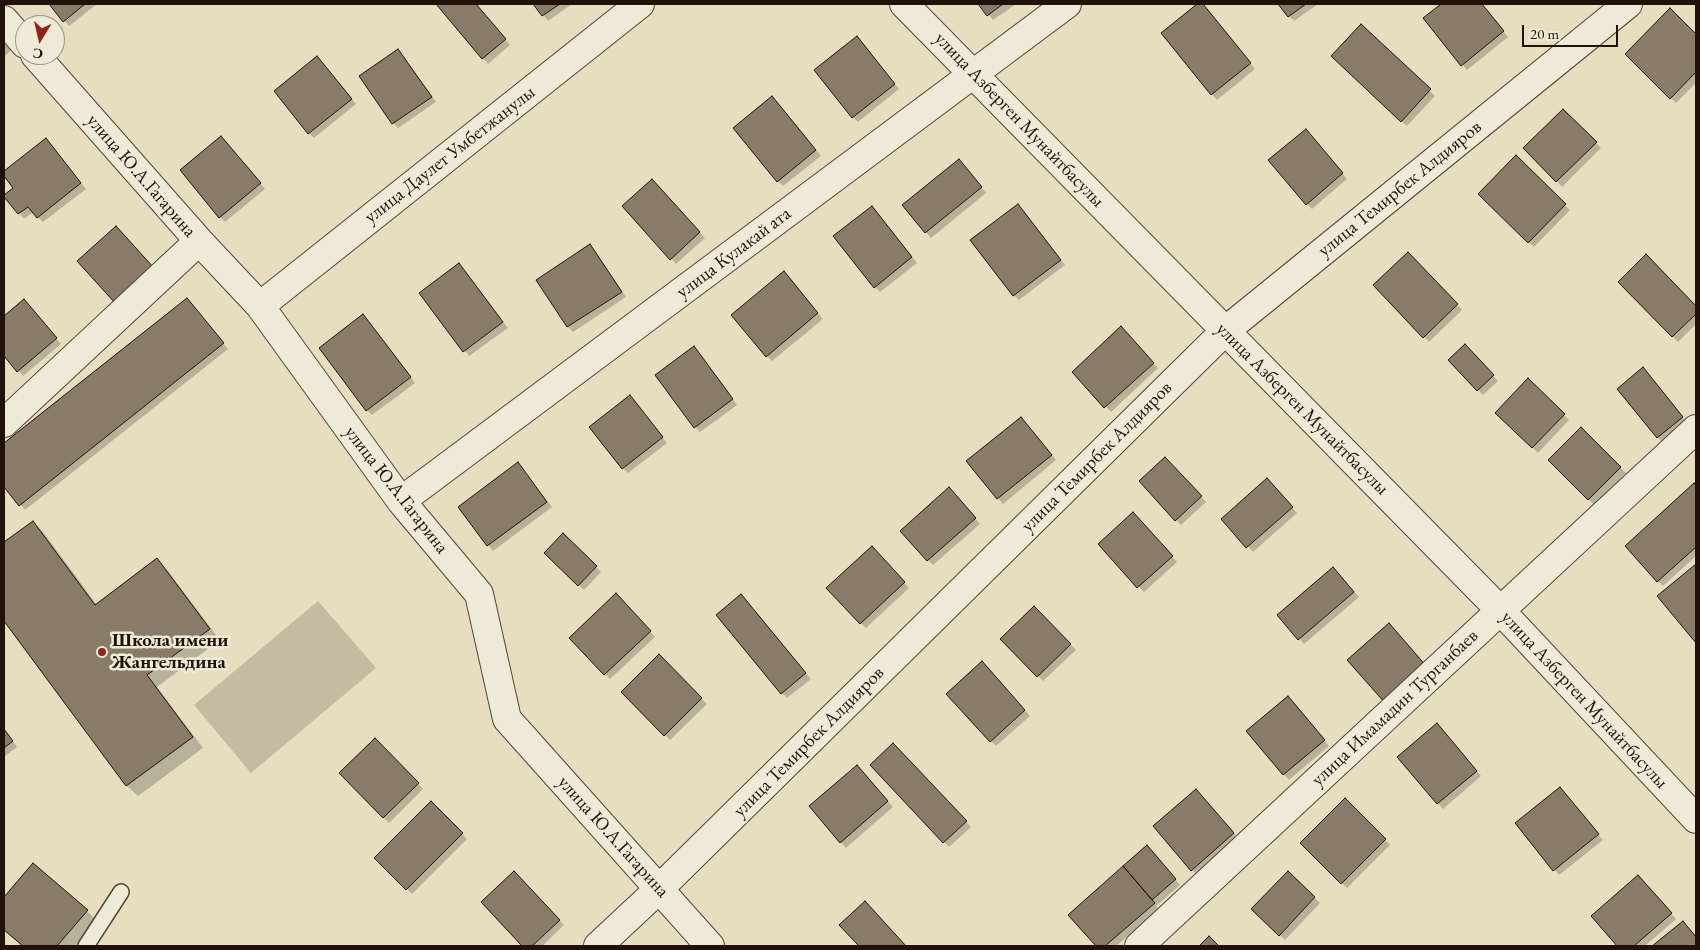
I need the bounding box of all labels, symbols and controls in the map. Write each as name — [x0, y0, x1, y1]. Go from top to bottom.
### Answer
north arrow — [15, 15, 65, 65]
scale bar — [1525, 15, 1621, 47]
text: 20 m — [1530, 24, 1559, 43]
street label: улица Азберген Мунайтбасулы — [929, 28, 1109, 212]
text: С — [31, 44, 44, 63]
street label: улица Даулет Умбетжанулы — [360, 81, 540, 229]
street label: улица Ю.А.Гагарина — [81, 110, 201, 242]
street label: улица Темирбек Алдияров — [1314, 116, 1486, 262]
street label: улица Кулакай ата — [672, 202, 796, 304]
street label: улица Азберген Мунайтбасулы — [1211, 318, 1393, 500]
street label: улица Темирбек Алдияров — [1017, 377, 1177, 537]
street label: улица Ю.А.Гагарина — [339, 422, 453, 558]
street label: улица Азберген Мунайтбасулы — [1496, 606, 1672, 794]
street label: улица Имамадин Турганбаев — [1307, 625, 1483, 791]
place label: Школа имени Жангельдина — [112, 630, 229, 674]
marker: Школа имени Жангельдина — [96, 646, 108, 658]
street label: улица Темирбек Алдияров — [729, 662, 889, 822]
street label: улица Ю.А.Гагарина — [552, 771, 674, 903]

